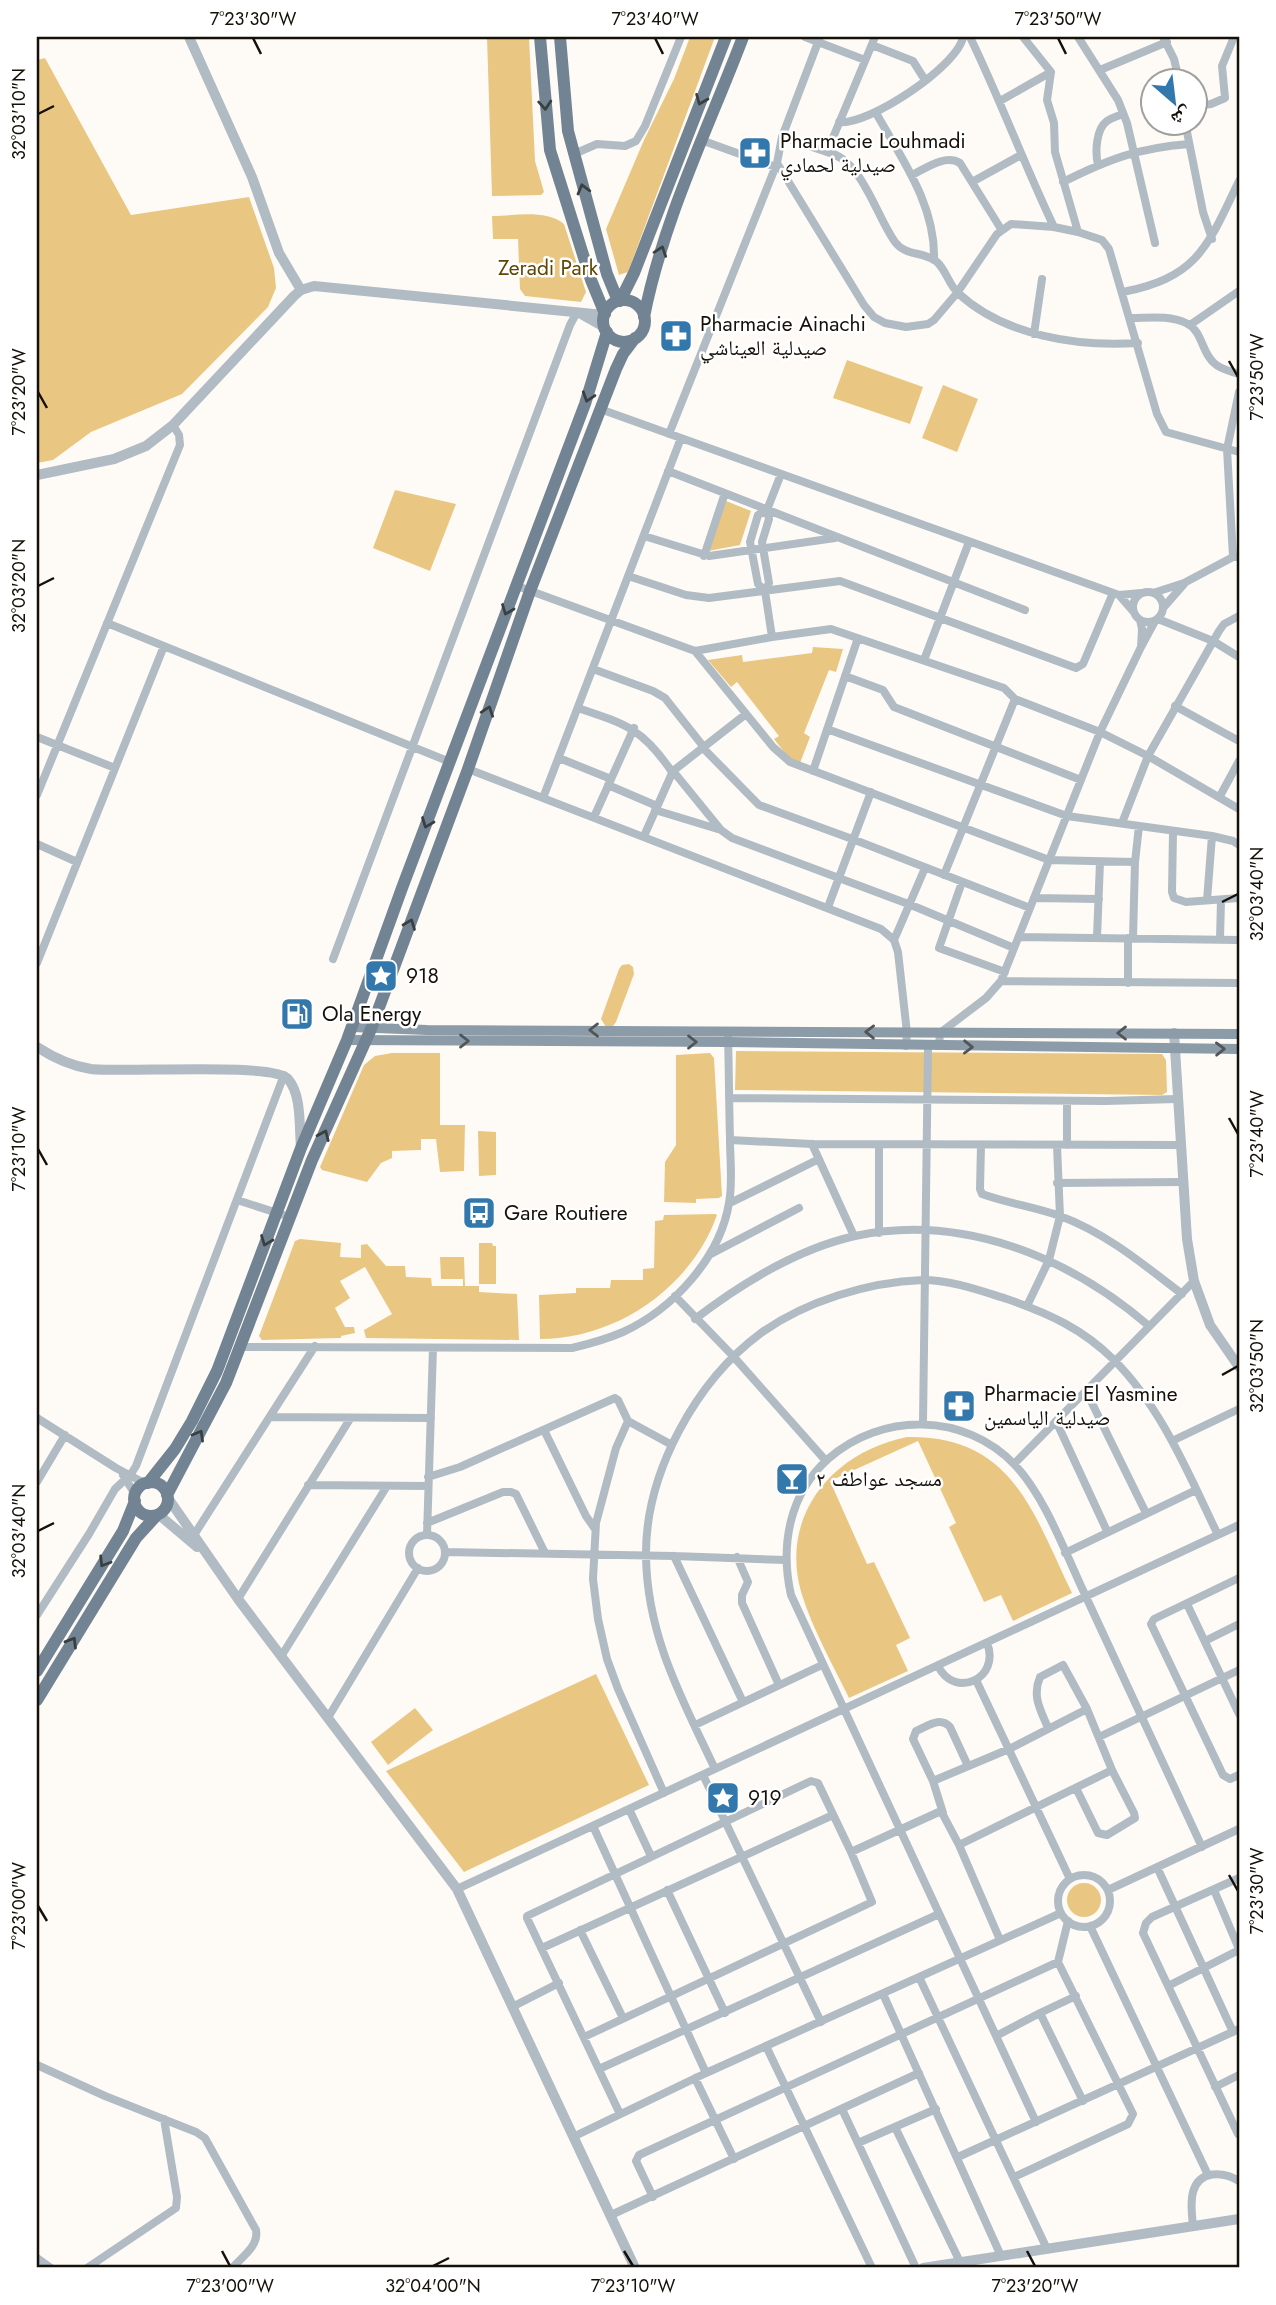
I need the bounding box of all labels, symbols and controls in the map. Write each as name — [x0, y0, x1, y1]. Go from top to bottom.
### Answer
text: 7°23'30"W — [210, 6, 296, 32]
text: 7°23'40"W — [611, 6, 699, 32]
text: 7°23'50"W — [1015, 6, 1102, 32]
north arrow — [1140, 66, 1210, 136]
text: 32°03'10"N — [6, 68, 32, 160]
one-way arrow — [695, 93, 709, 105]
one-way arrow — [538, 100, 553, 111]
text: ش — [1167, 100, 1197, 133]
place label: Pharmacie Louhmadi صيدلية لحمادي — [780, 126, 966, 181]
pharmacy icon: Pharmacie Louhmadi صيدلية لحمادي — [736, 134, 774, 172]
one-way arrow — [577, 183, 591, 195]
one-way arrow — [653, 246, 667, 258]
park label: Zeradi Park — [498, 253, 599, 283]
place label: Pharmacie Ainachi صيدلية العيناشي — [700, 309, 866, 364]
pharmacy icon: Pharmacie Ainachi صيدلية العيناشي — [657, 317, 695, 355]
text: 7°23'50"W — [1244, 333, 1270, 420]
text: 7°23'20"W — [6, 348, 32, 435]
one-way arrow — [581, 391, 596, 403]
text: 32°03'20"N — [6, 539, 32, 633]
one-way arrow — [502, 604, 516, 616]
one-way arrow — [480, 705, 494, 717]
one-way arrow — [421, 816, 435, 828]
text: 32°03'40"N — [1244, 847, 1270, 941]
one-way arrow — [401, 919, 415, 931]
place icon: 918 — [362, 957, 400, 995]
place label: 918 — [406, 961, 439, 991]
fuel station icon: Ola Energy — [278, 995, 316, 1033]
place label: Ola Energy — [322, 999, 422, 1029]
one-way arrow — [588, 1022, 598, 1038]
one-way arrow — [864, 1024, 875, 1040]
one-way arrow — [1116, 1025, 1127, 1041]
one-way arrow — [460, 1033, 470, 1049]
one-way arrow — [687, 1034, 698, 1050]
one-way arrow — [963, 1039, 974, 1054]
one-way arrow — [1216, 1041, 1226, 1057]
text: 7°23'40"W — [1244, 1090, 1270, 1178]
text: 7°23'10"W — [6, 1106, 32, 1191]
one-way arrow — [316, 1129, 330, 1142]
bus stop icon: Gare Routiere — [460, 1194, 498, 1232]
place label: Gare Routiere — [504, 1198, 628, 1228]
one-way arrow — [261, 1235, 275, 1247]
text: 32°03'50"N — [1244, 1319, 1270, 1413]
place label: Pharmacie El Yasmine صيدلية الياسمين — [984, 1379, 1178, 1433]
pharmacy icon: Pharmacie El Yasmine صيدلية الياسمين — [940, 1387, 978, 1425]
one-way arrow — [191, 1430, 204, 1442]
bar icon: مسجد عواطف ٢ — [773, 1460, 811, 1498]
place label: مسجد عواطف ٢ — [816, 1464, 942, 1494]
text: 32°03'40"N — [6, 1484, 32, 1578]
one-way arrow — [99, 1554, 112, 1567]
one-way arrow — [64, 1637, 77, 1650]
place icon: 919 — [704, 1779, 742, 1817]
place label: 919 — [748, 1783, 782, 1813]
text: 7°23'30"W — [1244, 1848, 1270, 1934]
text: 7°23'00"W — [6, 1862, 32, 1950]
text: 7°23'00"W — [186, 2273, 274, 2299]
text: 32°04'00"N — [385, 2273, 481, 2299]
text: 7°23'10"W — [591, 2273, 676, 2299]
text: 7°23'20"W — [992, 2273, 1079, 2299]

